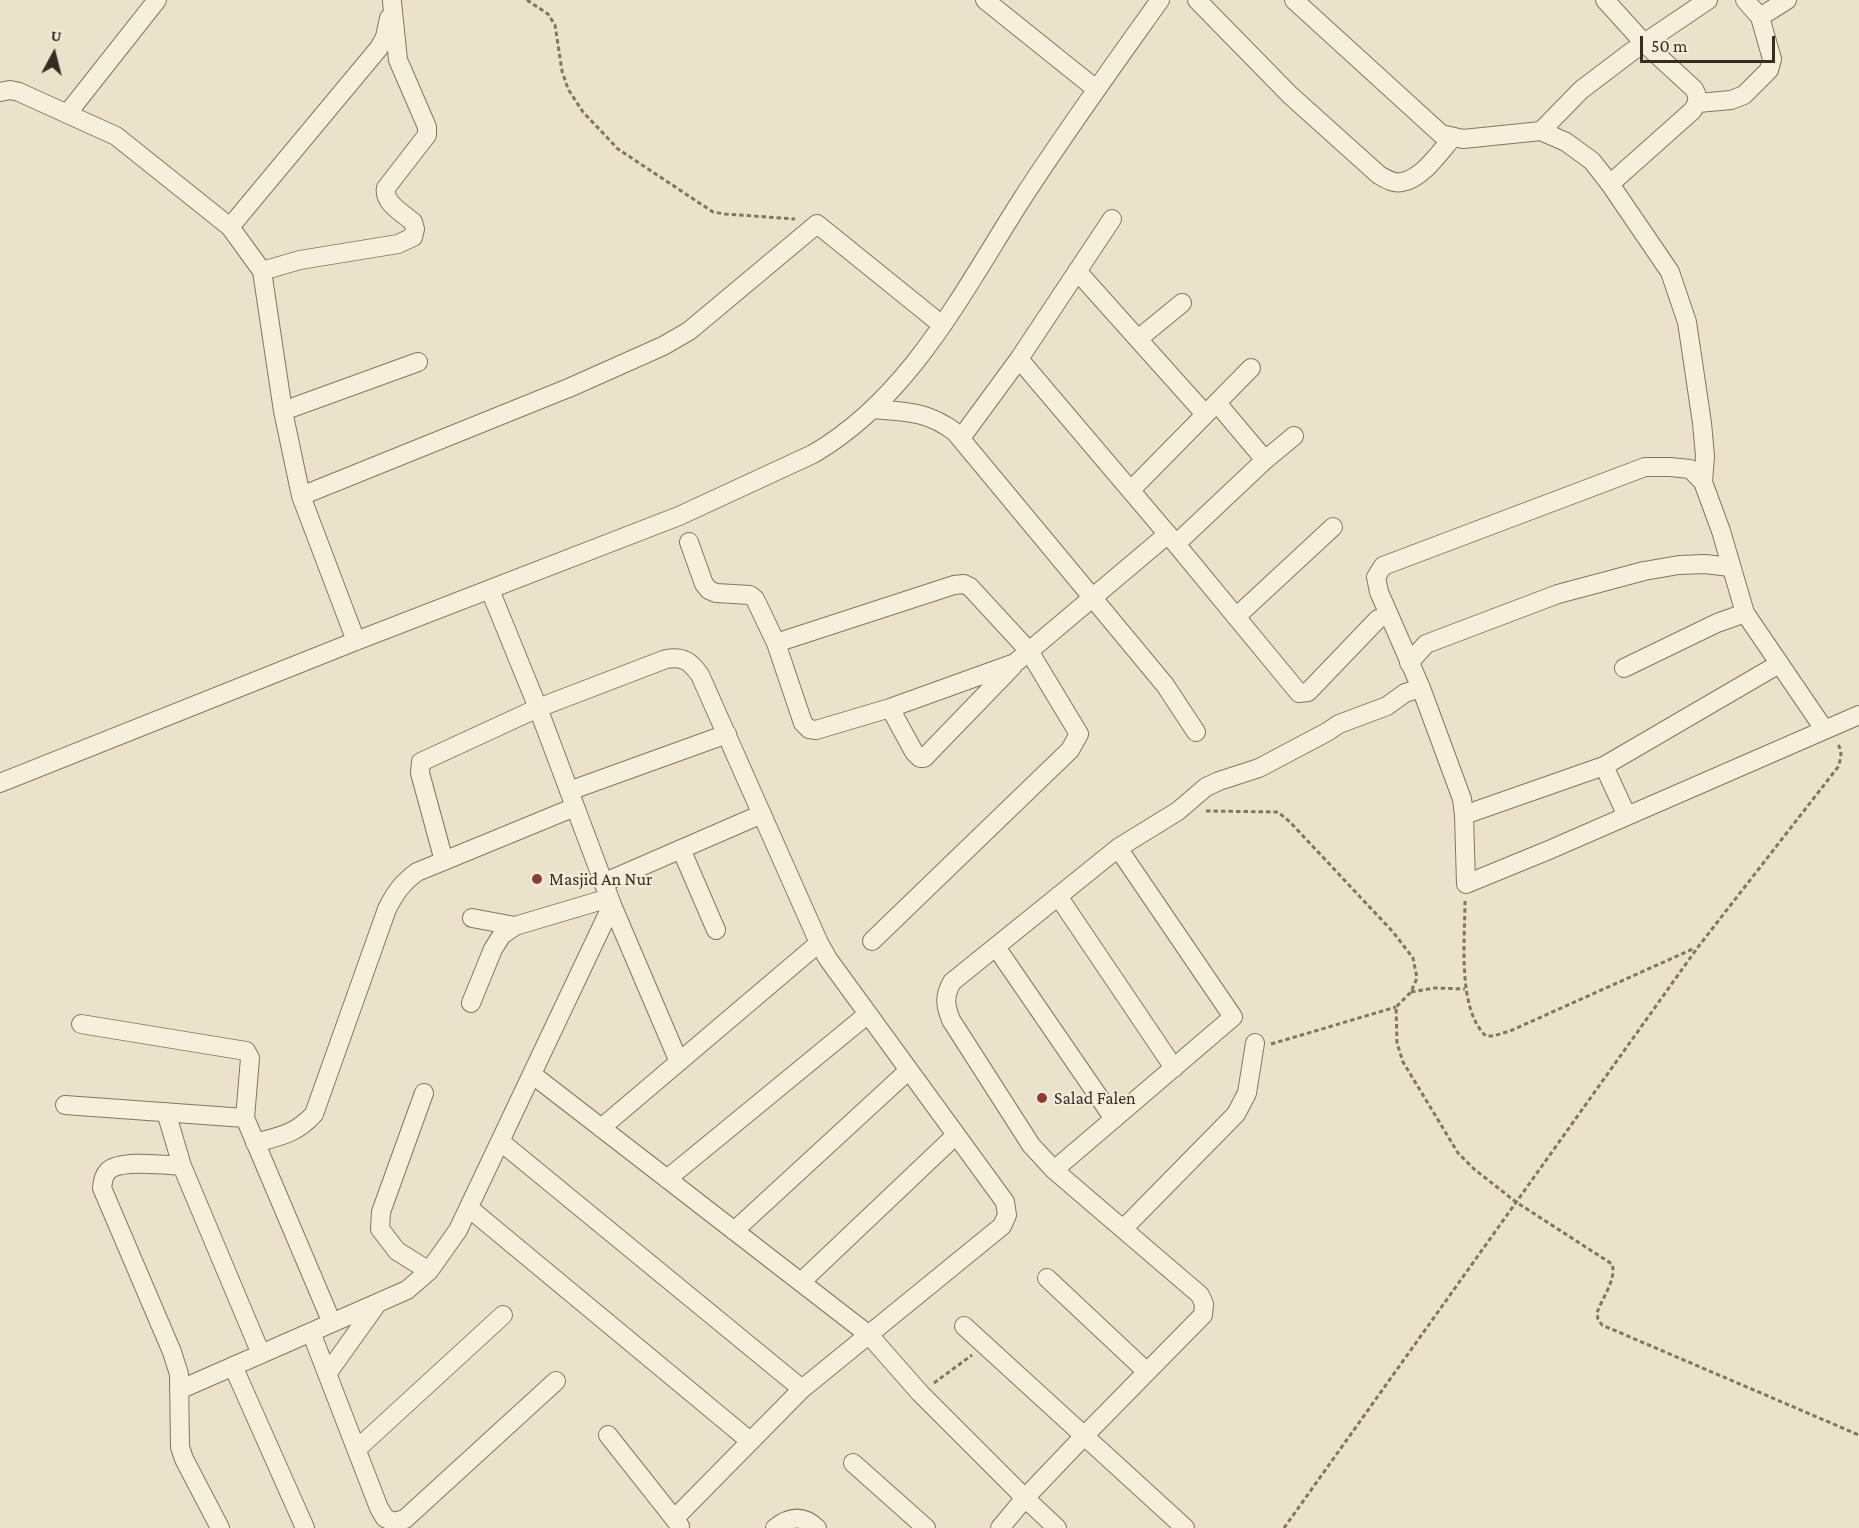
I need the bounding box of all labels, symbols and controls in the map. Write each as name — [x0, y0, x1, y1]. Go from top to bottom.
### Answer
north arrow — [24, 24, 84, 84]
scale bar — [1643, 24, 1778, 62]
text: U — [50, 27, 63, 45]
text: 50 m — [1651, 36, 1688, 56]
place label: Masjid An Nur — [549, 868, 652, 890]
marker: Masjid An Nur — [530, 872, 544, 886]
place label: Salad Falen — [1054, 1087, 1136, 1109]
marker: Salad Falen — [1035, 1091, 1049, 1105]

